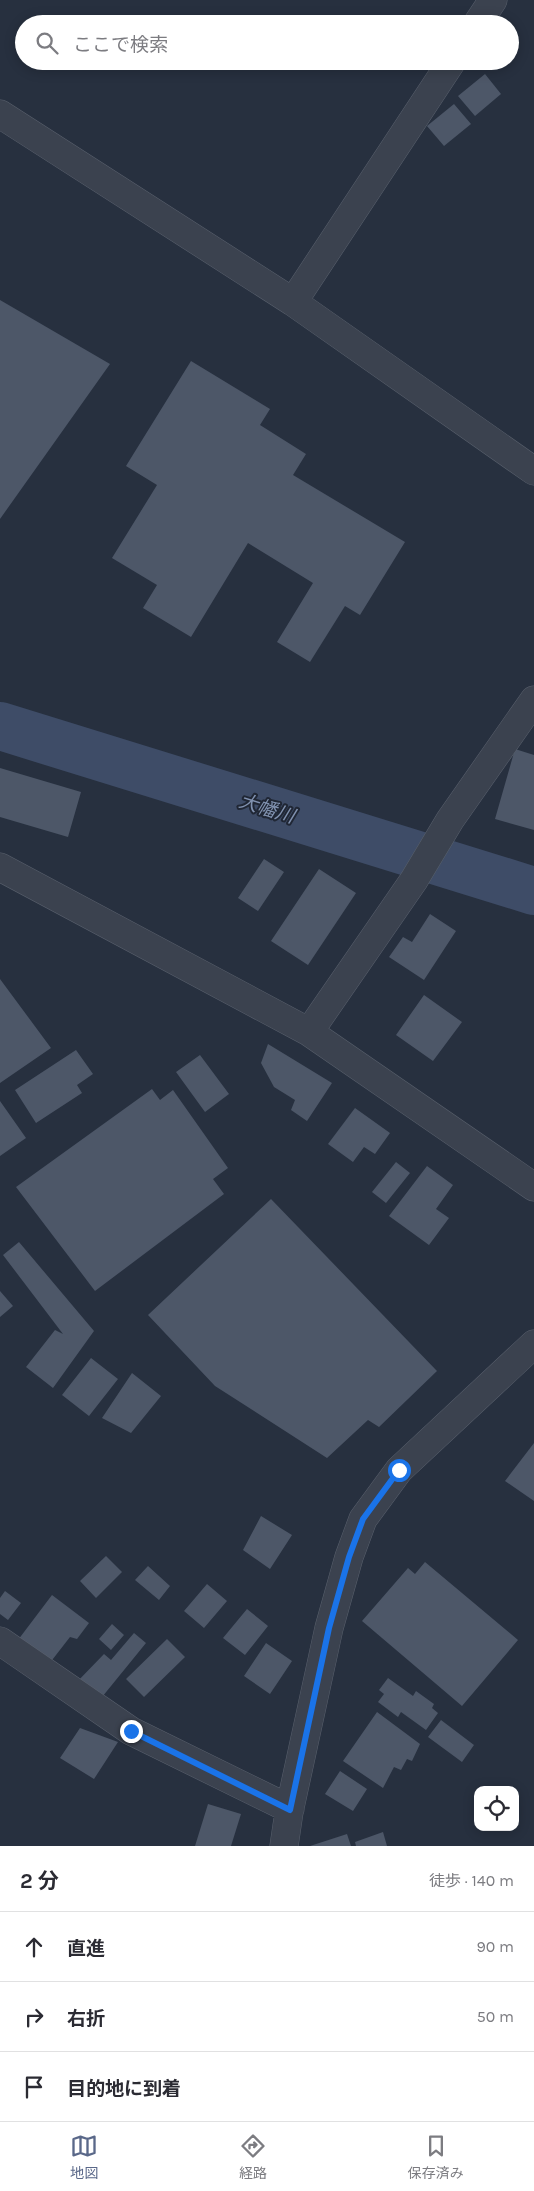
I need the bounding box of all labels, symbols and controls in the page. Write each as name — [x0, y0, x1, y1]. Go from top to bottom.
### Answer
search box — [15, 15, 519, 70]
icon: search — [33, 29, 61, 57]
text: ここで検索 — [73, 34, 168, 56]
water label: 大幡川 — [236, 790, 299, 828]
route start — [388, 1459, 411, 1482]
route end — [120, 1720, 143, 1743]
map controls — [474, 1786, 519, 1831]
button: locate — [474, 1786, 519, 1831]
text: 2 分 — [20, 1869, 59, 1893]
text: 徒歩 · 140 m — [429, 1871, 514, 1890]
icon: ahead — [20, 1933, 48, 1961]
text: 90 m — [476, 1937, 514, 1956]
text: 直進 — [67, 1938, 105, 1960]
icon: right — [20, 2003, 48, 2031]
text: 50 m — [477, 2007, 514, 2026]
text: 右折 — [67, 2008, 105, 2030]
icon: arrive — [20, 2073, 48, 2101]
text: 目的地に到着 — [67, 2078, 181, 2100]
tab: 地図 — [70, 2132, 98, 2182]
tab: 経路 — [239, 2132, 267, 2182]
tab: 保存済み — [408, 2132, 464, 2182]

